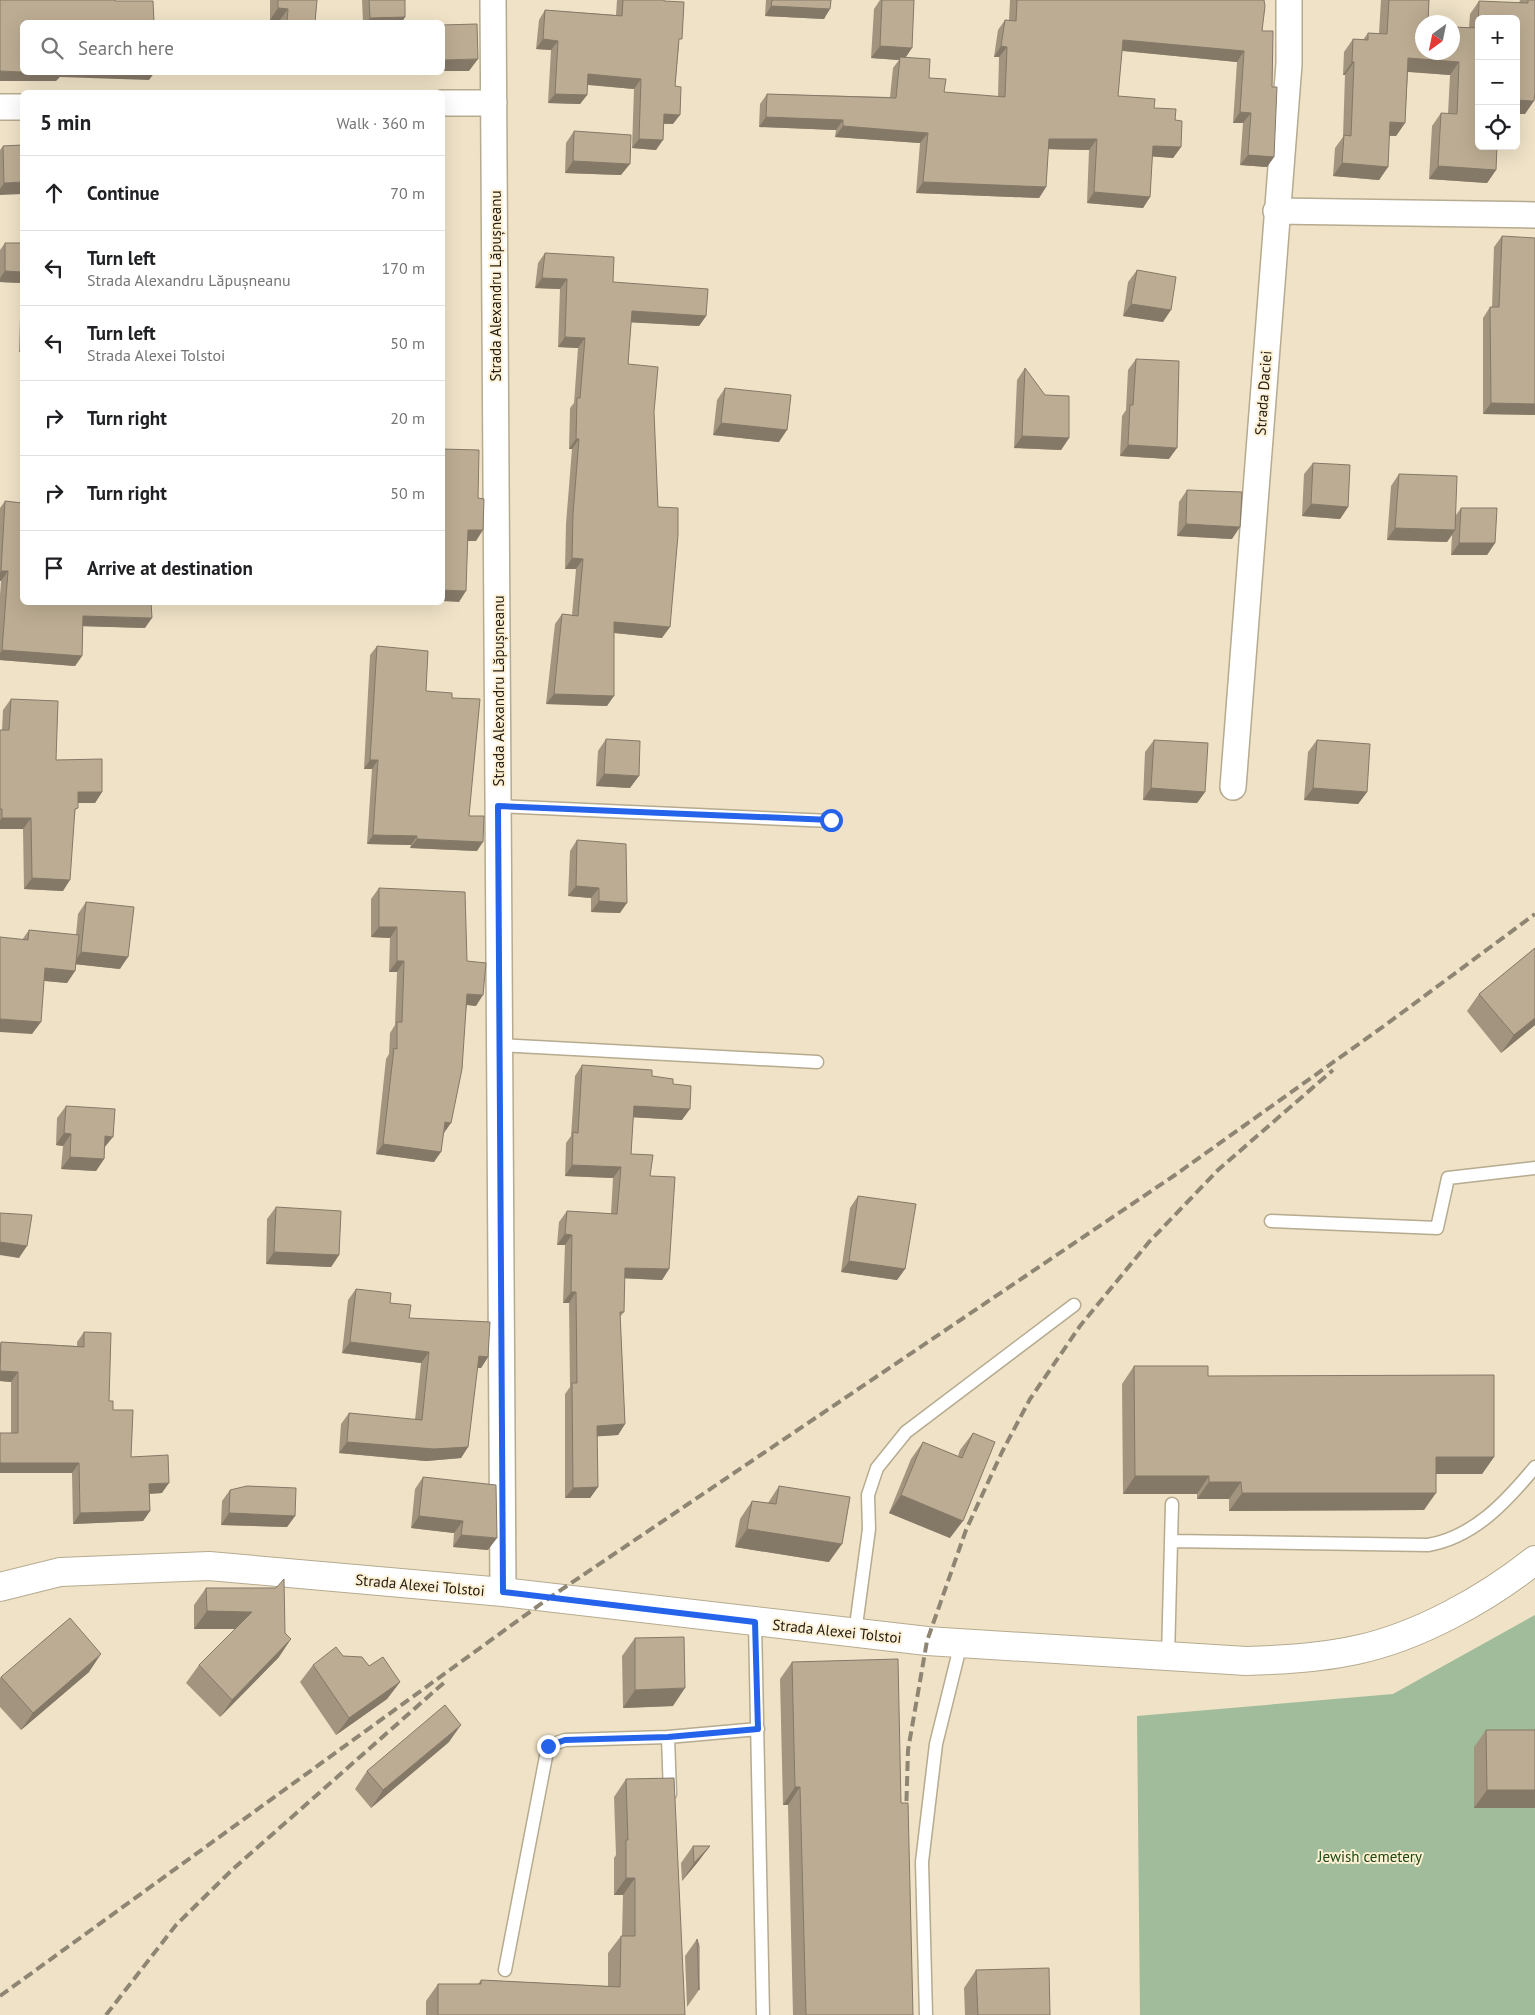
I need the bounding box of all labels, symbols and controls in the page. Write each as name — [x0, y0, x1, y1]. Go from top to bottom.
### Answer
north arrow — [1415, 15, 1460, 60]
map controls — [1475, 15, 1520, 150]
button: + — [1475, 15, 1520, 60]
search box — [20, 20, 445, 75]
icon: search — [38, 34, 66, 62]
text: Search here — [78, 36, 174, 60]
button: − — [1475, 60, 1520, 105]
button: locate — [1475, 105, 1520, 150]
text: 5 min — [40, 109, 91, 136]
text: Walk · 360 m — [336, 113, 425, 133]
icon: ahead — [40, 179, 68, 207]
text: Continue — [87, 181, 159, 205]
text: 70 m — [390, 183, 425, 203]
street label: Strada Alexandru Lăpușneanu — [486, 191, 505, 381]
text: Turn left — [87, 246, 156, 270]
icon: left — [40, 254, 68, 282]
text: 170 m — [382, 258, 425, 278]
text: Strada Alexandru Lăpușneanu — [87, 270, 291, 290]
text: Turn left — [87, 321, 156, 345]
icon: left — [40, 329, 68, 357]
text: 50 m — [390, 333, 425, 353]
text: Strada Alexei Tolstoi — [87, 345, 225, 365]
street label: Strada Daciei — [1251, 350, 1275, 436]
icon: right — [40, 404, 68, 432]
text: Turn right — [87, 406, 167, 430]
text: 20 m — [390, 408, 425, 428]
icon: right — [40, 479, 68, 507]
text: Turn right — [87, 481, 167, 505]
text: 50 m — [390, 483, 425, 503]
icon: arrive — [40, 554, 68, 582]
text: Arrive at destination — [87, 556, 253, 580]
street label: Strada Alexandru Lăpușneanu — [489, 596, 508, 786]
route start — [820, 809, 843, 832]
street label: Strada Alexei Tolstoi — [355, 1570, 485, 1600]
street label: Strada Alexei Tolstoi — [771, 1615, 903, 1647]
route end — [537, 1735, 560, 1758]
park label: Jewish cemetery — [1317, 1847, 1422, 1866]

